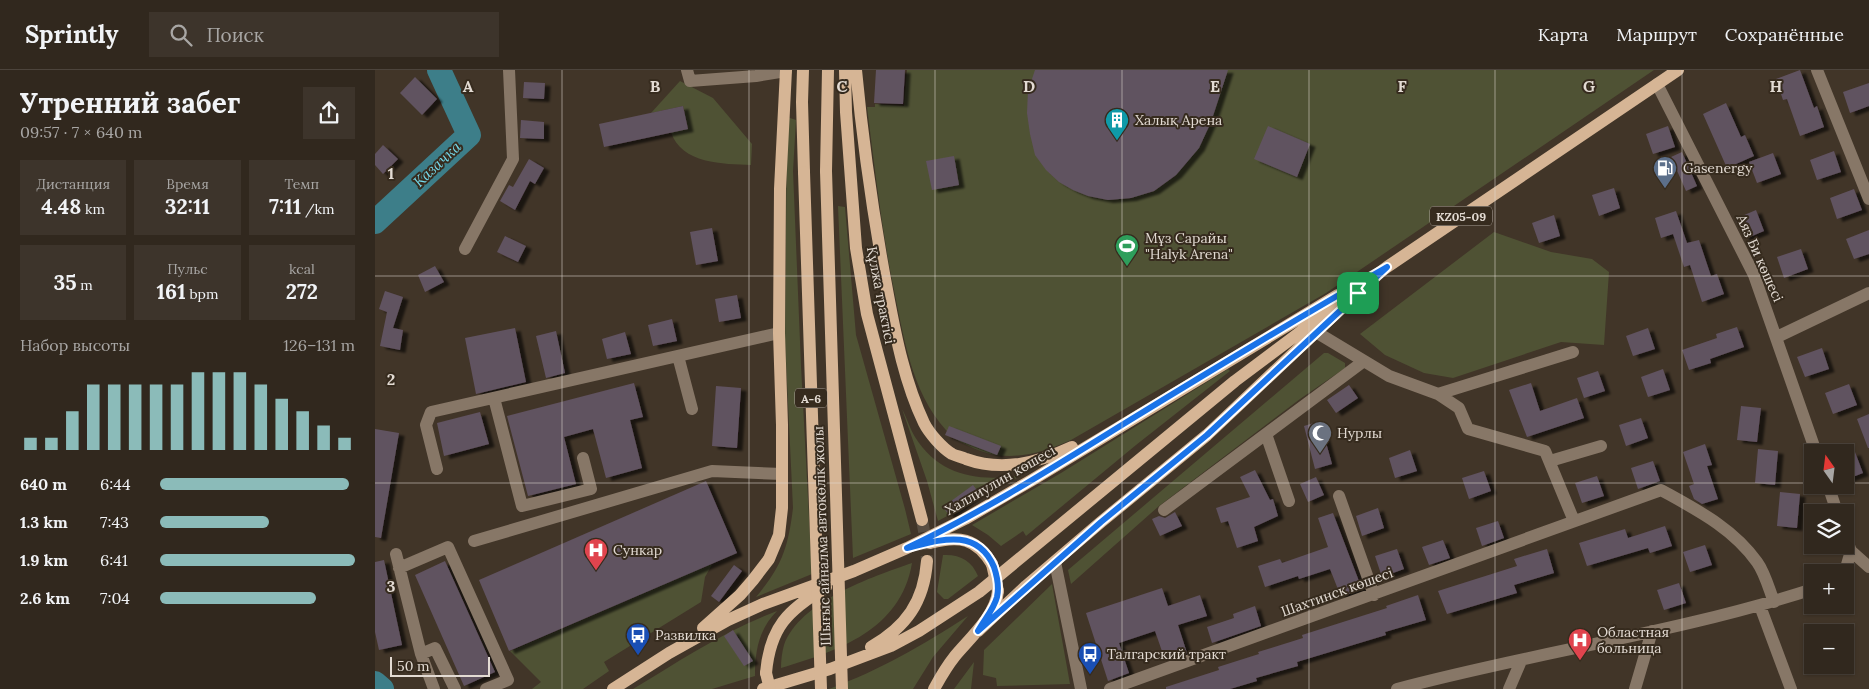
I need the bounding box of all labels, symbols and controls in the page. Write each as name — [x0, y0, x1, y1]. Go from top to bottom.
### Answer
search box — [149, 12, 499, 57]
text: Sprintly — [25, 19, 119, 50]
icon: search — [167, 21, 195, 49]
text: Поиск — [207, 23, 264, 47]
text: Карта — [1538, 23, 1588, 46]
text: Маршрут — [1616, 23, 1697, 46]
text: Сохранённые — [1725, 23, 1844, 46]
text: A — [463, 76, 474, 96]
text: B — [650, 76, 661, 96]
text: C — [836, 76, 848, 96]
text: D — [1023, 76, 1035, 96]
text: E — [1210, 76, 1220, 96]
text: F — [1397, 76, 1407, 96]
text: G — [1583, 76, 1595, 96]
text: H — [1770, 76, 1783, 96]
text: Утренний забег — [20, 85, 241, 121]
button: share — [303, 87, 355, 139]
building icon: Халық Арена — [1104, 107, 1130, 141]
place label: Халық Арена — [1135, 111, 1222, 129]
text: 09:57 · 7 × 640 m — [20, 122, 142, 142]
water label: Казачка — [409, 137, 465, 191]
fuel station icon: Gasenergy — [1652, 155, 1678, 189]
place label: Gasenergy — [1683, 159, 1753, 177]
text: 1 — [388, 163, 394, 183]
text: Дистанция — [36, 175, 110, 193]
text: Время — [166, 175, 209, 193]
text: Темп — [284, 175, 319, 193]
text: 4.48 — [41, 193, 81, 220]
text: 32:11 — [165, 193, 210, 220]
text: 7:11 — [269, 193, 301, 220]
text: km — [81, 200, 105, 218]
text: /km — [301, 200, 335, 218]
road number: KZ05-09 — [1430, 206, 1492, 226]
street label: Аяз Би көшесі — [1732, 211, 1787, 305]
place label: Мұз Сарайы "Halyk Arena" — [1145, 229, 1233, 263]
sports icon: Мұз Сарайы "Halyk Arena" — [1114, 233, 1140, 267]
street label: Құлжа трактісі — [863, 245, 899, 345]
text: Пульс — [167, 260, 208, 278]
text: kcal — [289, 260, 315, 278]
text: 35 — [54, 269, 77, 296]
pin — [1337, 272, 1379, 314]
text: m — [77, 276, 93, 294]
text: 161 — [157, 278, 186, 305]
text: 272 — [286, 278, 318, 305]
icon: arrive — [1344, 279, 1372, 307]
text: bpm — [186, 285, 218, 303]
text: Набор высоты — [20, 335, 130, 355]
text: 126–131 m — [283, 335, 355, 355]
text: 2 — [387, 369, 395, 389]
road number: A-6 — [795, 388, 827, 408]
mosque icon: Нурлы — [1307, 420, 1333, 454]
place label: Нурлы — [1337, 424, 1382, 442]
street label: Шығыс айналма автокөлік жолы — [809, 426, 835, 646]
street label: Халлиулин көшесі — [942, 441, 1058, 519]
north arrow — [1804, 444, 1854, 494]
map controls — [1804, 444, 1854, 674]
text: 640 m — [20, 474, 67, 494]
text: 6:44 — [100, 474, 131, 494]
button: layers — [1804, 504, 1854, 554]
text: 1.3 km — [20, 512, 68, 532]
text: 7:43 — [100, 512, 129, 532]
hospital icon: Сункар — [583, 537, 609, 571]
place label: Сункар — [613, 541, 662, 559]
text: 1.9 km — [20, 550, 68, 570]
text: 6:41 — [100, 550, 128, 570]
street label: Шахтинск көшесі — [1279, 563, 1395, 621]
button: + — [1804, 564, 1854, 614]
text: 3 — [387, 576, 396, 596]
text: 2.6 km — [20, 588, 70, 608]
text: 7:04 — [100, 588, 130, 608]
bus stop icon: Развилка — [625, 622, 651, 656]
place label: Областная больница — [1597, 623, 1669, 657]
button: − — [1804, 624, 1854, 674]
place label: Развилка — [655, 626, 716, 644]
hospital icon: Областная больница — [1567, 627, 1593, 661]
bus stop icon: Талгарский тракт — [1077, 641, 1103, 675]
place label: Талгарский тракт — [1107, 645, 1226, 663]
scale bar — [390, 654, 490, 677]
text: 50 m — [397, 657, 430, 675]

